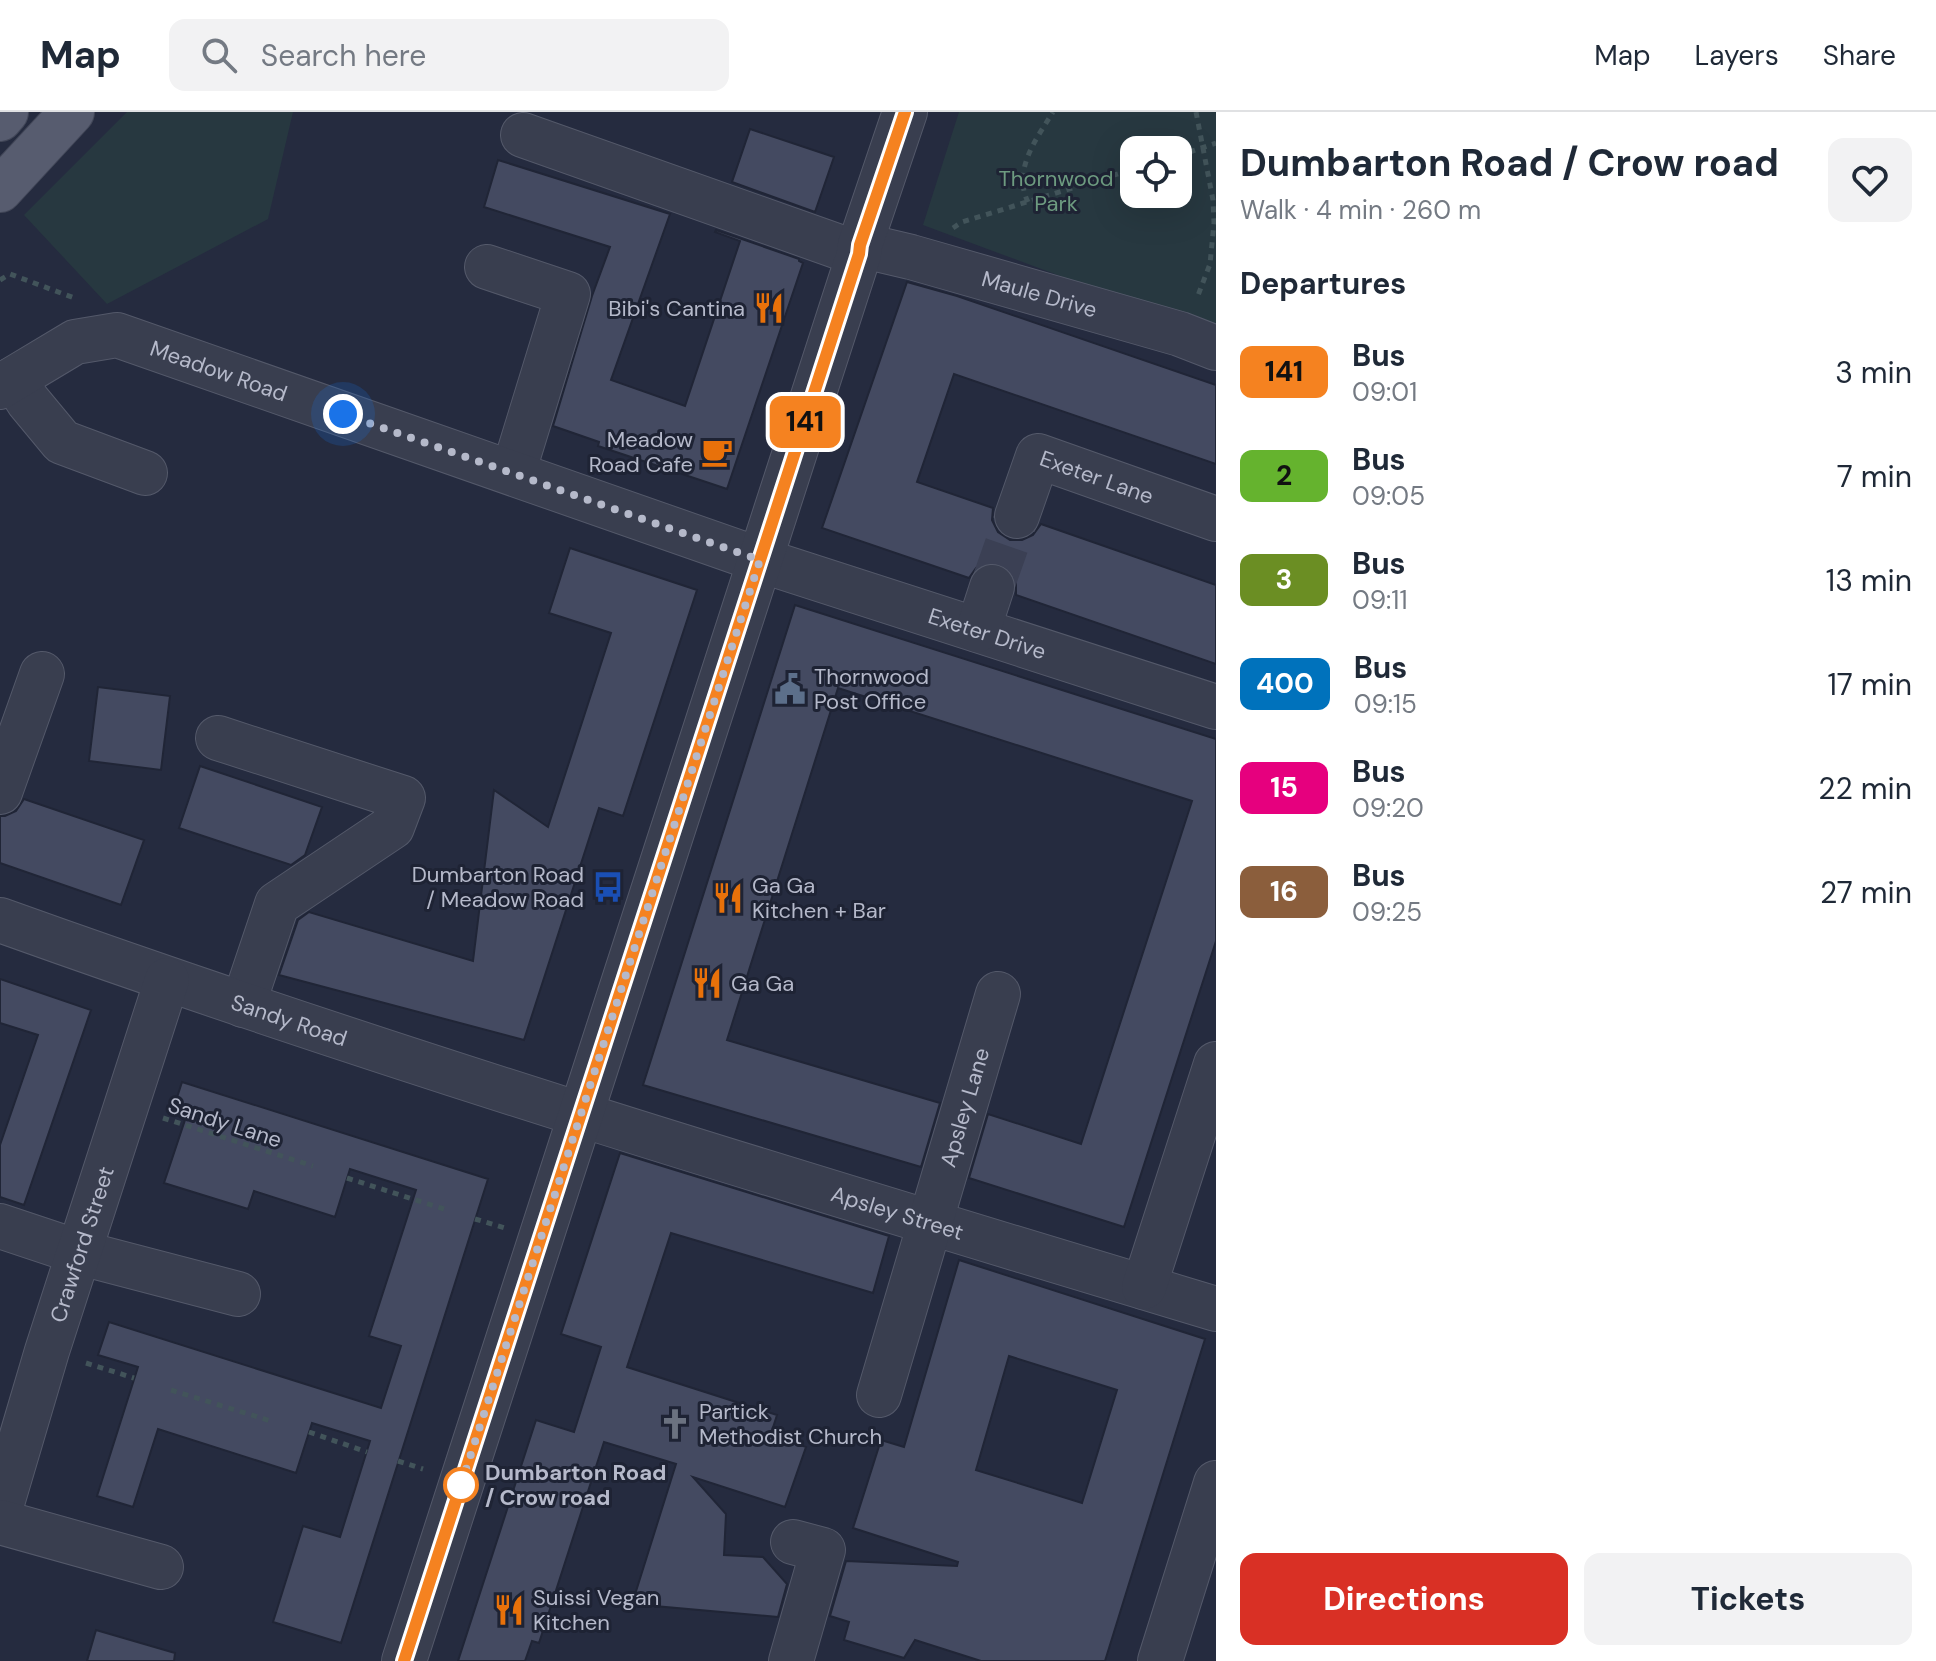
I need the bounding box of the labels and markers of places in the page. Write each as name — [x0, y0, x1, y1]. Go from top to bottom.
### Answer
restaurant icon: Bibi's Cantina — [752, 291, 786, 325]
place label: Bibi's Cantina — [608, 294, 745, 323]
place label: Meadow Road Cafe — [589, 425, 693, 479]
cafe icon: Meadow Road Cafe — [700, 435, 734, 469]
place label: Thornwood Post Office — [814, 662, 929, 716]
public building icon: Thornwood Post Office — [773, 672, 807, 706]
place label: Dumbarton Road / Meadow Road — [412, 860, 584, 914]
bus stop icon: Dumbarton Road / Meadow Road — [591, 870, 625, 904]
place label: Ga Ga Kitchen + Bar — [752, 871, 886, 925]
restaurant icon: Ga Ga Kitchen + Bar — [711, 881, 745, 915]
restaurant icon: Ga Ga — [690, 966, 724, 1000]
place label: Ga Ga — [731, 969, 794, 998]
place label: Partick Methodist Church — [699, 1397, 882, 1451]
church icon: Partick Methodist Church — [658, 1407, 692, 1441]
place label: Dumbarton Road / Crow road — [485, 1458, 666, 1512]
marker: Dumbarton Road / Crow road — [444, 1468, 478, 1502]
place label: Suissi Vegan Kitchen — [533, 1583, 659, 1637]
restaurant icon: Suissi Vegan Kitchen — [492, 1593, 526, 1627]

